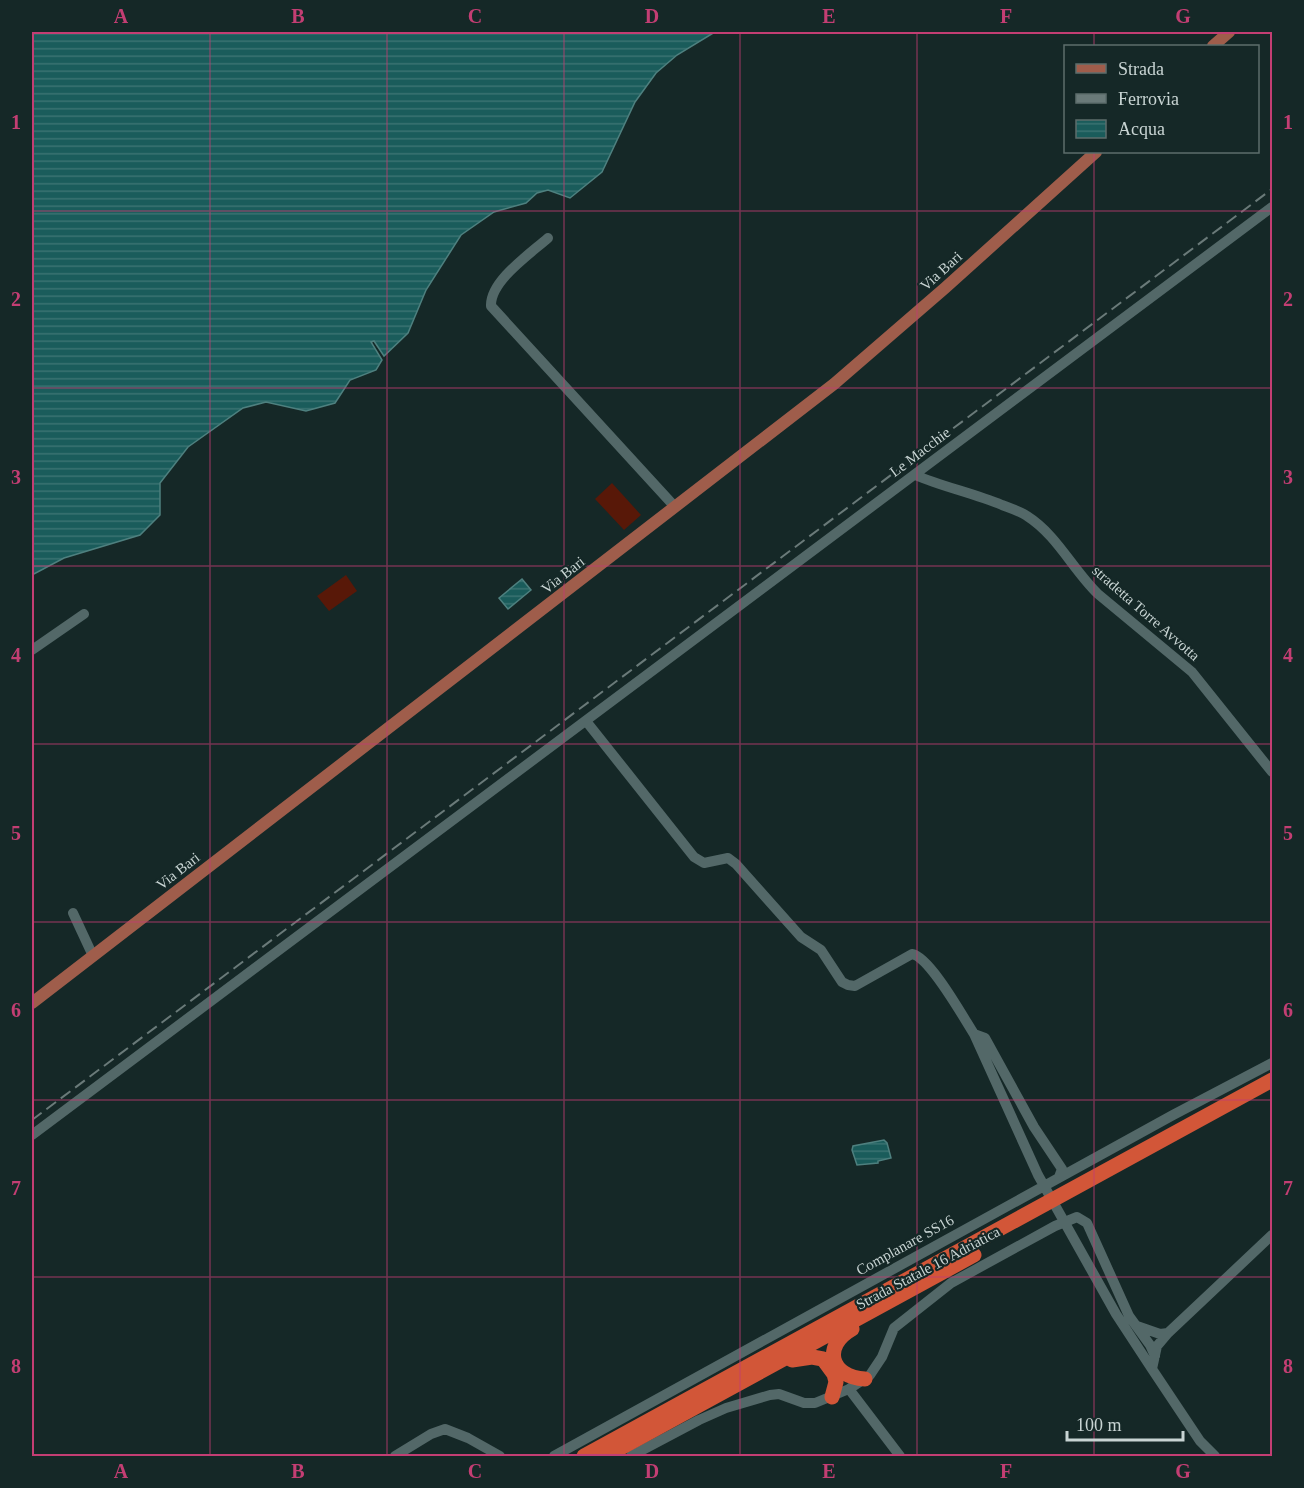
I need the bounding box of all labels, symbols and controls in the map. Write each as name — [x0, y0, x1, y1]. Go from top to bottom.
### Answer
text: A — [114, 5, 129, 27]
text: B — [291, 5, 305, 27]
text: C — [468, 5, 482, 27]
text: D — [645, 5, 659, 27]
text: E — [822, 5, 836, 27]
text: F — [1000, 5, 1012, 27]
text: G — [1175, 5, 1191, 27]
legend — [1064, 45, 1259, 153]
text: Strada — [1118, 59, 1164, 79]
text: Ferrovia — [1118, 89, 1179, 109]
text: 1 — [11, 111, 21, 133]
text: 1 — [1283, 111, 1293, 133]
text: Acqua — [1118, 119, 1165, 139]
street label: Via Bari — [917, 248, 965, 294]
text: 2 — [11, 288, 21, 310]
text: 2 — [1283, 288, 1293, 310]
street label: Le Macchie — [887, 424, 954, 480]
text: 3 — [11, 466, 21, 488]
text: 3 — [1283, 466, 1293, 488]
street label: Via Bari — [538, 553, 588, 597]
street label: stradetta Torre Avvotta — [1089, 562, 1203, 664]
text: 4 — [11, 644, 21, 666]
text: 4 — [1283, 644, 1293, 666]
text: 5 — [11, 822, 21, 844]
text: 5 — [1283, 822, 1293, 844]
street label: Via Bari — [153, 849, 203, 893]
text: 6 — [11, 999, 21, 1021]
text: 6 — [1283, 999, 1293, 1021]
text: 7 — [11, 1177, 21, 1199]
text: 7 — [1283, 1177, 1293, 1199]
street label: Complanare SS16 — [854, 1211, 957, 1278]
street label: Strada Statale 16 Adriatica — [853, 1223, 1003, 1313]
text: 8 — [11, 1355, 21, 1377]
text: 8 — [1283, 1355, 1293, 1377]
scale bar — [1067, 1404, 1182, 1442]
text: 100 m — [1076, 1415, 1122, 1435]
text: A — [114, 1460, 129, 1482]
text: B — [291, 1460, 305, 1482]
text: C — [468, 1460, 482, 1482]
text: D — [645, 1460, 659, 1482]
text: E — [822, 1460, 836, 1482]
text: F — [1000, 1460, 1012, 1482]
text: G — [1175, 1460, 1191, 1482]

